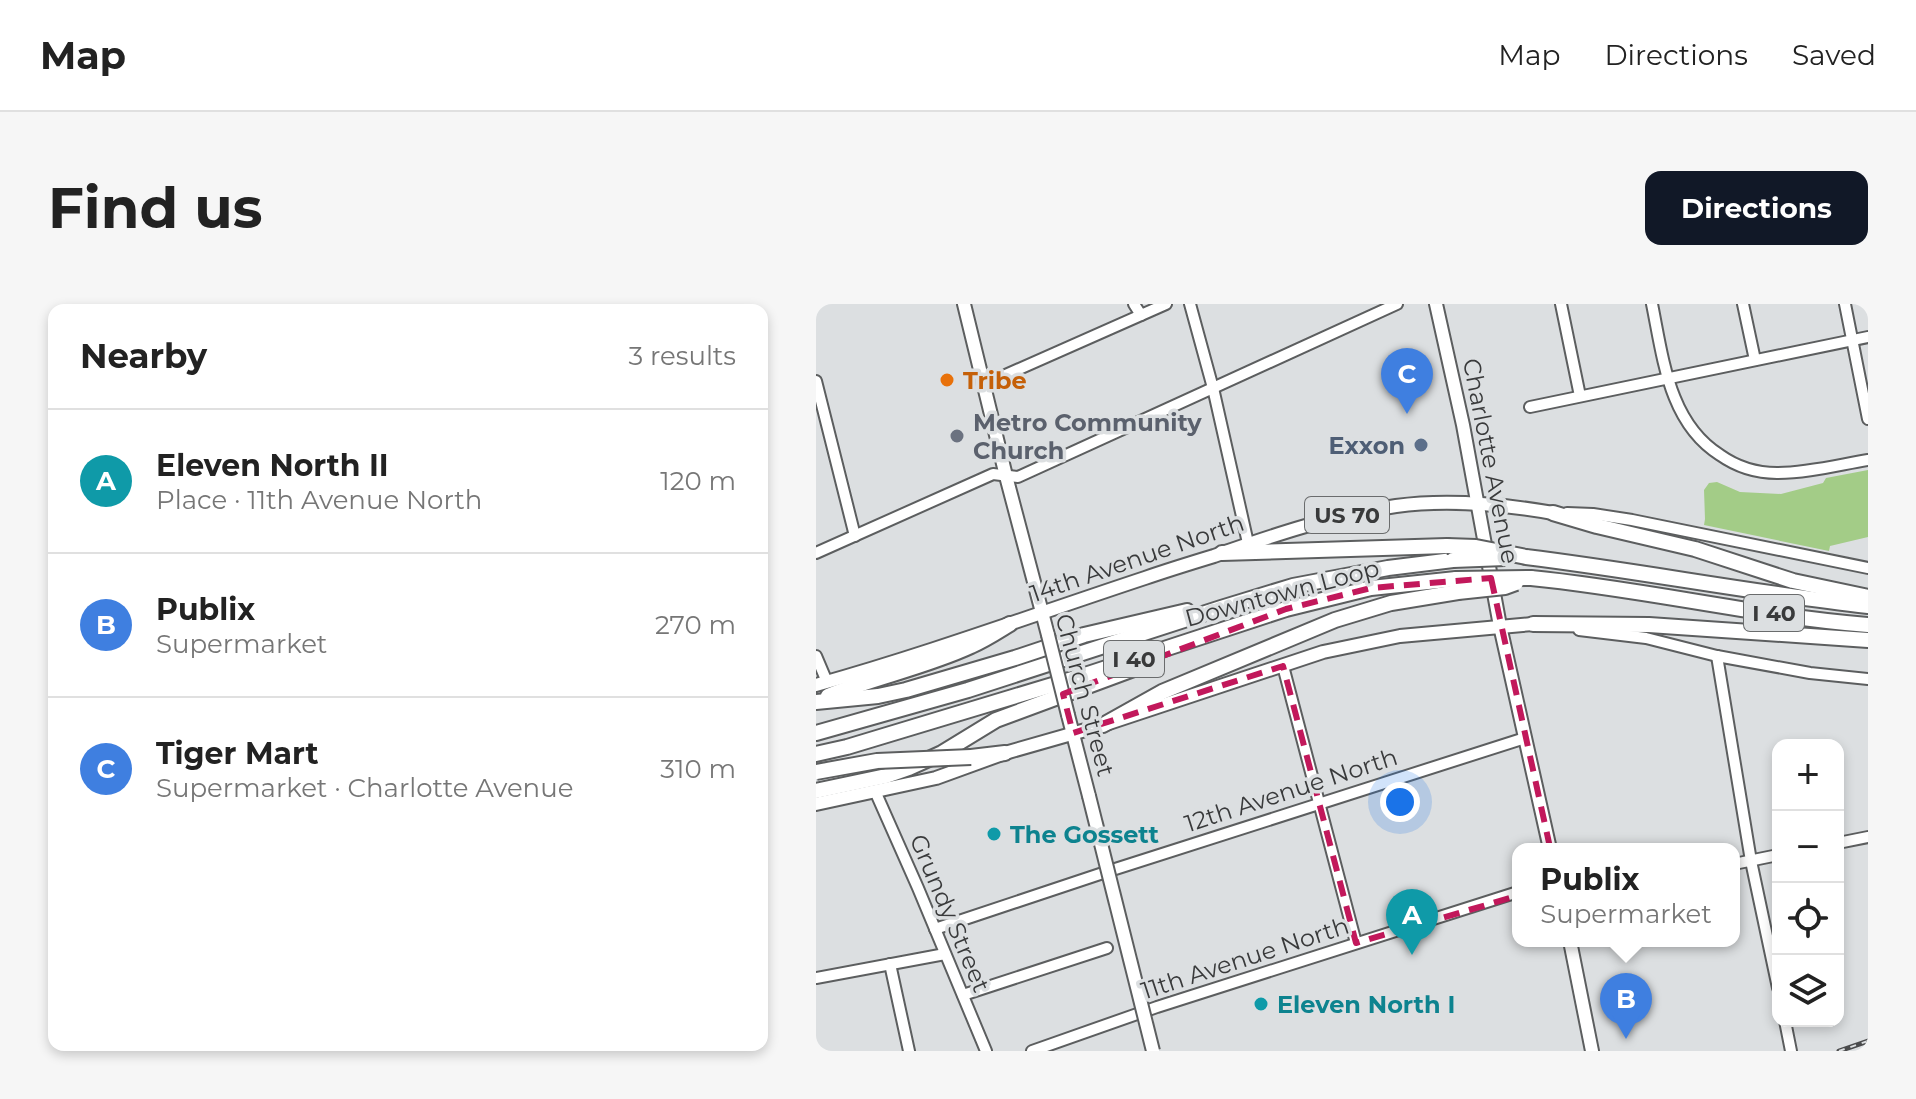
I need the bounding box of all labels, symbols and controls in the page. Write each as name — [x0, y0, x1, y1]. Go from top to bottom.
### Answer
text: Map — [40, 32, 126, 79]
text: Map — [1498, 38, 1560, 72]
text: Directions — [1604, 38, 1748, 72]
text: Saved — [1792, 38, 1876, 72]
button: Directions — [1645, 171, 1868, 245]
text: Find us — [48, 174, 262, 242]
text: Nearby — [80, 335, 207, 377]
text: 3 results — [629, 340, 736, 372]
pin: C — [1381, 348, 1433, 414]
street label: Charlotte Avenue — [1457, 356, 1525, 566]
place label: Tribe — [963, 366, 1027, 395]
marker: Tribe — [938, 371, 956, 389]
place label: Metro Community Church — [973, 408, 1202, 465]
marker: Metro Community Church — [948, 427, 966, 445]
place label: Exxon — [1329, 431, 1405, 460]
marker: Exxon — [1412, 436, 1430, 454]
text: Eleven North II — [156, 447, 389, 484]
text: A — [96, 465, 116, 497]
text: 120 m — [660, 465, 736, 497]
text: Place · 11th Avenue North — [156, 484, 482, 516]
road number: US 70 — [1305, 497, 1389, 533]
street label: 14th Avenue North — [1026, 508, 1248, 608]
street label: Downtown Loop — [1182, 553, 1382, 633]
text: Publix — [156, 591, 255, 628]
road number: I 40 — [1744, 595, 1804, 631]
text: B — [96, 609, 116, 641]
text: 270 m — [655, 609, 736, 641]
street label: Church Street — [1049, 611, 1121, 780]
text: Supermarket — [156, 628, 327, 660]
road number: I 40 — [1104, 641, 1164, 677]
text: Tiger Mart — [156, 735, 319, 772]
map controls — [1772, 739, 1844, 1027]
button: + — [1772, 739, 1844, 811]
street label: 12th Avenue North — [1181, 742, 1401, 838]
text: C — [97, 753, 115, 785]
text: 310 m — [660, 753, 736, 785]
text: Supermarket · Charlotte Avenue — [156, 772, 573, 804]
your location — [1380, 782, 1420, 822]
button: − — [1772, 811, 1844, 883]
place label: The Gossett — [1010, 820, 1159, 849]
marker: The Gossett — [985, 825, 1003, 843]
street label: Grundy Street — [904, 830, 996, 996]
popup — [1512, 843, 1740, 947]
text: Publix — [1540, 861, 1639, 898]
button: locate — [1772, 883, 1844, 955]
pin: A — [1386, 889, 1438, 955]
text: Supermarket — [1540, 898, 1712, 930]
street label: 11th Avenue North — [1137, 911, 1353, 1005]
button: layers — [1772, 955, 1844, 1027]
pin: B — [1600, 973, 1652, 1039]
place label: Eleven North I — [1277, 990, 1455, 1019]
marker: Eleven North I — [1252, 995, 1270, 1013]

